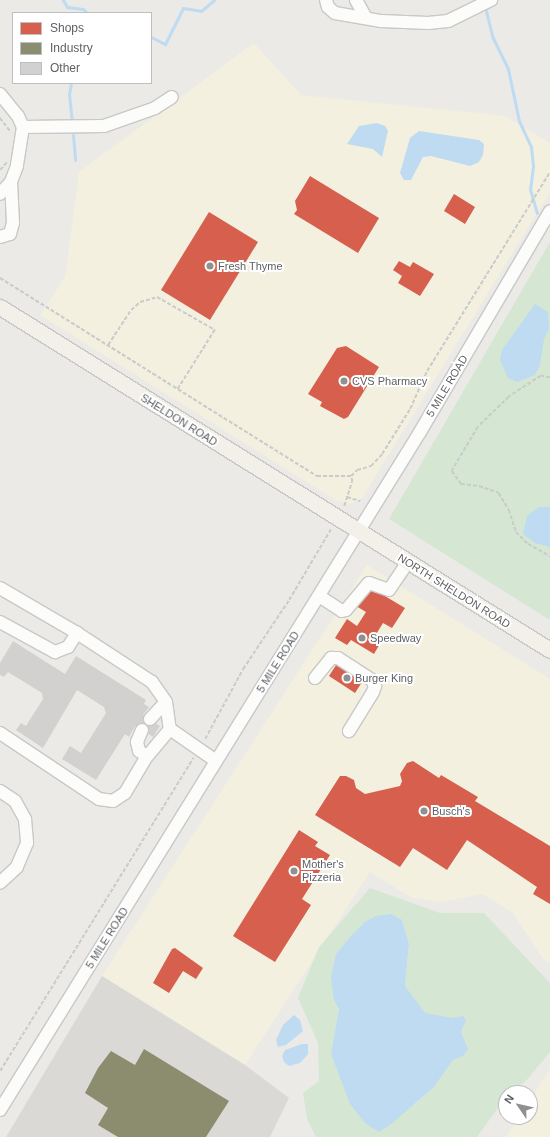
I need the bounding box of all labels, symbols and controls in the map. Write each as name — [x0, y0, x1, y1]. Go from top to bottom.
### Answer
legend — [12, 12, 152, 84]
text: Shops — [50, 21, 84, 35]
text: Industry — [50, 41, 93, 55]
text: Other — [50, 61, 80, 75]
place label: Fresh Thyme — [218, 259, 283, 273]
marker: Fresh Thyme — [205, 261, 215, 271]
street label: 5 MILE ROAD — [423, 353, 471, 419]
place label: CVS Pharmacy — [352, 374, 427, 388]
marker: CVS Pharmacy — [339, 376, 349, 386]
street label: SHELDON ROAD — [138, 391, 220, 449]
street label: NORTH SHELDON ROAD — [395, 551, 513, 631]
street label: 5 MILE ROAD — [254, 629, 302, 695]
place label: Speedway — [370, 631, 421, 645]
marker: Speedway — [357, 633, 367, 643]
place label: Burger King — [355, 671, 413, 685]
marker: Burger King — [342, 673, 352, 683]
place label: Busch's — [432, 804, 470, 818]
marker: Busch's — [419, 806, 429, 816]
place label: Mother's Pizzeria — [302, 858, 344, 884]
marker: Mother's Pizzeria — [289, 866, 299, 876]
street label: 5 MILE ROAD — [83, 905, 131, 971]
north arrow — [498, 1085, 538, 1125]
text: N — [502, 1092, 516, 1106]

